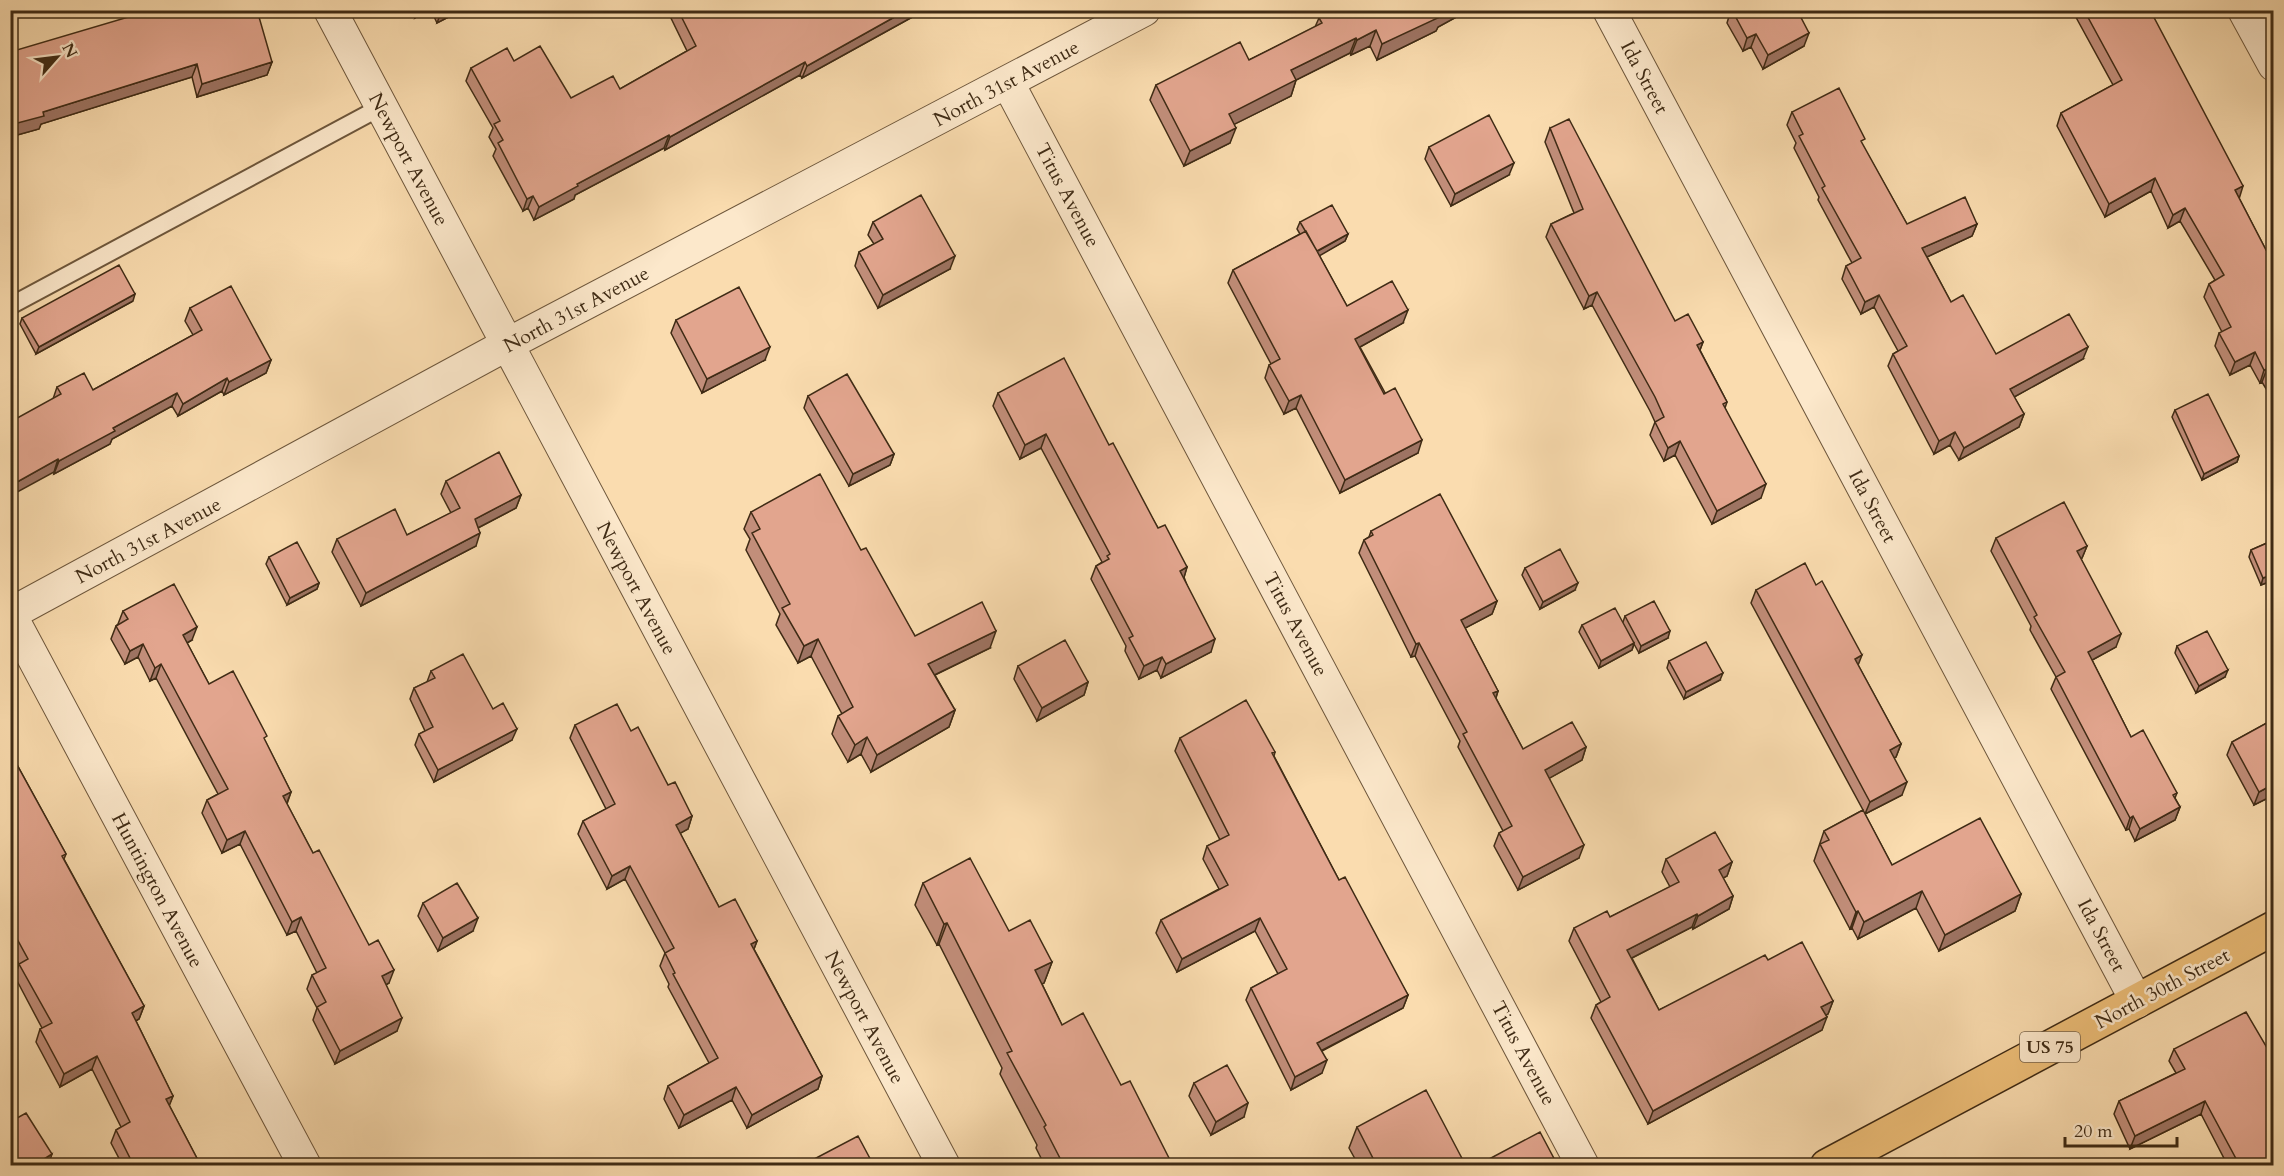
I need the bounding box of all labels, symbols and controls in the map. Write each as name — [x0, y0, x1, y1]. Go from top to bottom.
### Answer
north arrow — [27, 27, 87, 87]
street label: North 31st Avenue — [929, 34, 1084, 133]
street label: Ida Street — [1614, 36, 1675, 119]
text: N — [56, 39, 82, 62]
street label: Newport Avenue — [362, 88, 455, 231]
street label: Titus Avenue — [1029, 138, 1106, 252]
street label: North 31st Avenue — [499, 260, 654, 359]
street label: Ida Street — [1842, 465, 1903, 548]
street label: North 31st Avenue — [71, 491, 226, 590]
street label: Newport Avenue — [590, 517, 683, 660]
street label: Titus Avenue — [1257, 567, 1334, 681]
street label: Huntington Avenue — [105, 808, 210, 973]
street label: Ida Street — [2071, 894, 2132, 977]
street label: North 30th Street — [2090, 941, 2235, 1035]
street label: Newport Avenue — [818, 946, 911, 1089]
street label: Titus Avenue — [1485, 996, 1562, 1110]
road number: US 75 — [2020, 1032, 2080, 1062]
scale bar — [2065, 1110, 2178, 1148]
text: 20 m — [2074, 1119, 2113, 1144]

